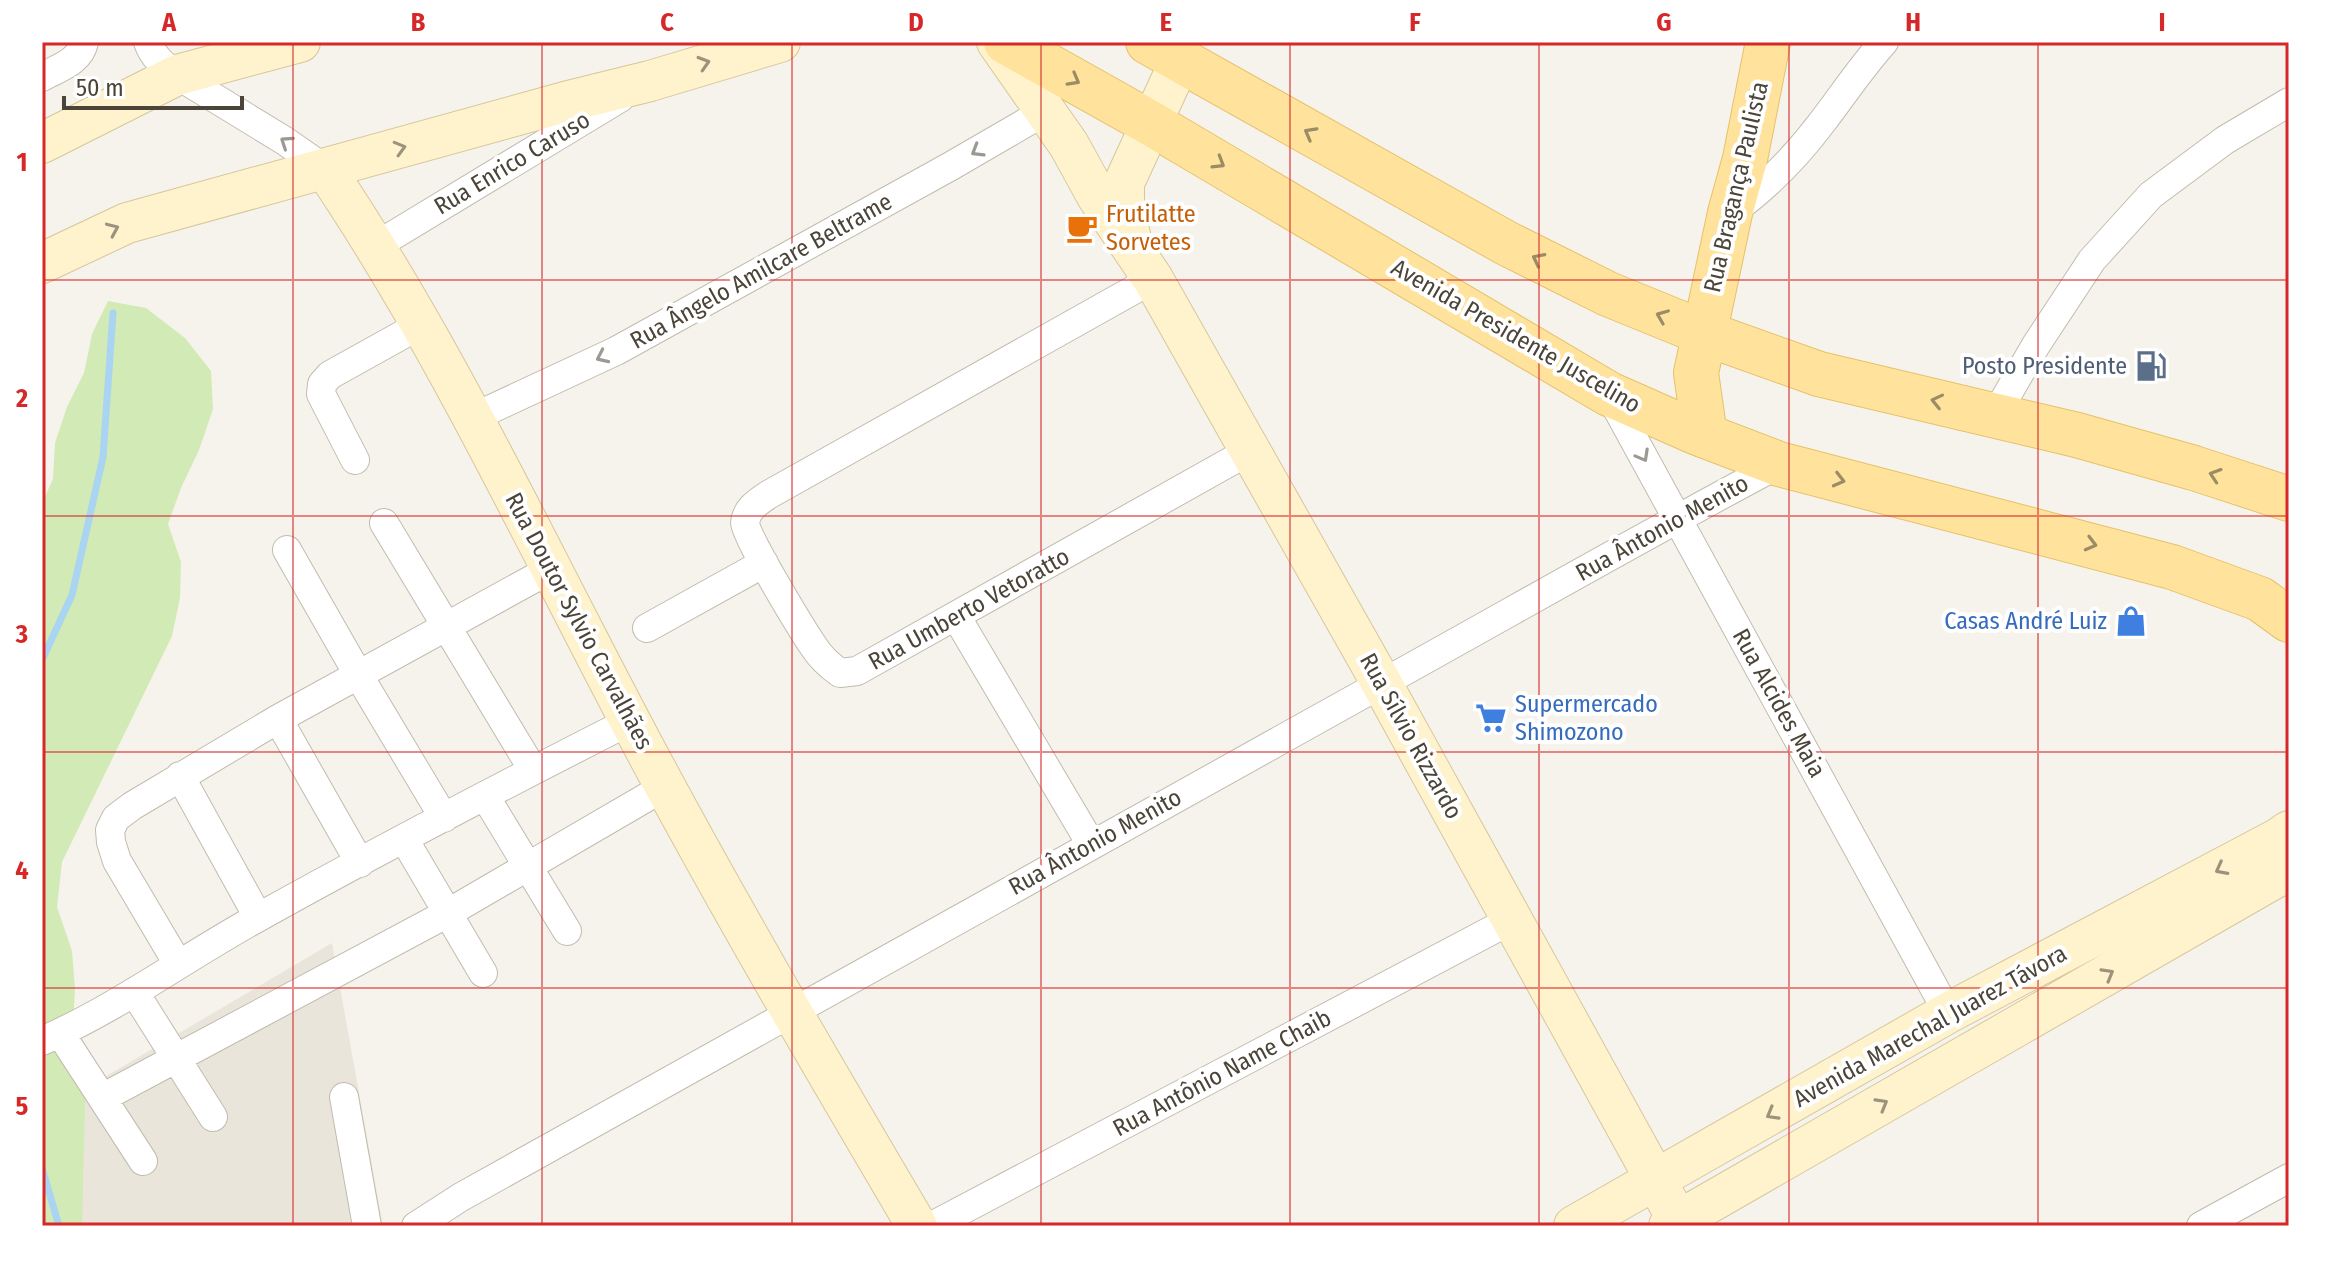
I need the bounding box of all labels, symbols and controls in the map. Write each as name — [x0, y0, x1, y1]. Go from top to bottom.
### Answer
text: A — [161, 7, 177, 38]
text: B — [411, 7, 426, 38]
text: C — [660, 7, 674, 38]
text: D — [908, 7, 924, 38]
text: E — [1160, 7, 1172, 38]
text: F — [1409, 7, 1421, 38]
text: G — [1656, 7, 1672, 38]
text: H — [1905, 7, 1921, 38]
text: I — [2159, 7, 2166, 38]
one-way arrow — [697, 56, 711, 72]
scale bar — [64, 60, 242, 110]
one-way arrow — [1065, 70, 1080, 86]
text: 50 m — [76, 74, 124, 102]
street label: Rua Bragança Paulista — [1698, 79, 1774, 295]
street label: Rua Enrico Caruso — [429, 105, 595, 221]
one-way arrow — [1304, 128, 1318, 143]
one-way arrow — [280, 136, 295, 151]
one-way arrow — [392, 141, 406, 157]
one-way arrow — [971, 142, 986, 157]
text: 1 — [17, 147, 28, 178]
one-way arrow — [1210, 154, 1225, 169]
street label: Rua Ângelo Amilcare Beltrame — [625, 187, 897, 355]
place label: Frutilatte Sorvetes — [1106, 200, 1196, 256]
cafe icon: Frutilatte Sorvetes — [1065, 211, 1099, 245]
one-way arrow — [104, 223, 119, 239]
street label: Avenida Presidente Juscelino — [1386, 253, 1646, 419]
one-way arrow — [1531, 253, 1546, 268]
one-way arrow — [1656, 309, 1670, 326]
one-way arrow — [595, 347, 610, 363]
fuel station icon: Posto Presidente — [2134, 349, 2168, 383]
place label: Posto Presidente — [1962, 352, 2127, 380]
text: 2 — [15, 383, 28, 414]
one-way arrow — [1930, 393, 1944, 410]
one-way arrow — [1634, 447, 1649, 462]
one-way arrow — [2209, 468, 2223, 484]
street label: Rua Ântonio Menito — [1571, 469, 1753, 587]
one-way arrow — [1831, 470, 1845, 487]
street label: Rua Doutor Sylvio Carvalhães — [499, 488, 659, 754]
one-way arrow — [2083, 535, 2097, 552]
street label: Rua Umberto Vetoratto — [864, 542, 1074, 676]
shop icon: Casas André Luiz — [2114, 604, 2148, 638]
place label: Casas André Luiz — [1944, 607, 2107, 635]
text: 3 — [15, 619, 28, 650]
street label: Rua Alcides Maia — [1727, 624, 1831, 782]
street label: Rua Sílvio Rizzardo — [1354, 648, 1468, 824]
place label: Supermercado Shimozono — [1515, 690, 1658, 746]
supermarket icon: Supermercado Shimozono — [1474, 701, 1508, 735]
street label: Rua Ântonio Menito — [1004, 783, 1186, 901]
text: 4 — [15, 855, 29, 886]
one-way arrow — [2215, 859, 2229, 874]
street label: Avenida Marechal Juarez Távora — [1788, 939, 2072, 1113]
one-way arrow — [2099, 968, 2113, 984]
street label: Rua Antônio Name Chaib — [1108, 1004, 1336, 1142]
text: 5 — [16, 1091, 29, 1122]
one-way arrow — [1873, 1098, 1888, 1114]
one-way arrow — [1766, 1104, 1781, 1120]

